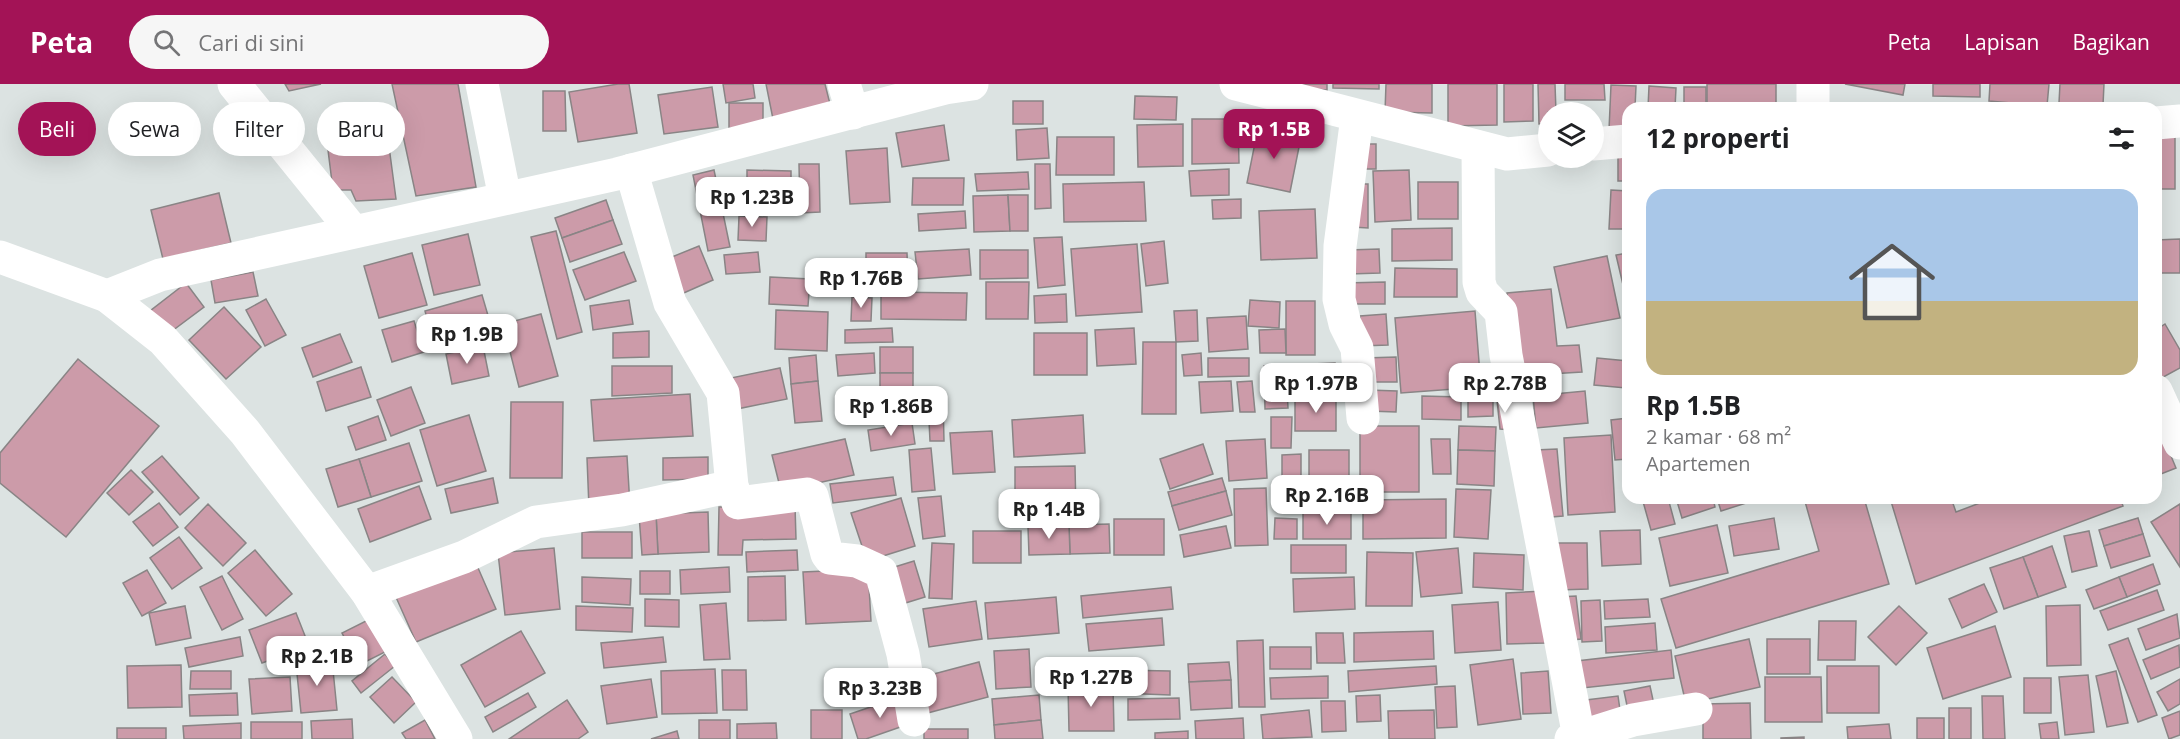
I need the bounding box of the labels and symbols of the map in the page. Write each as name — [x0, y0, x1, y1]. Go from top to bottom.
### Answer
pin: Rp 1.5B — [1219, 109, 1329, 160]
pin: Rp 1.23B — [690, 177, 814, 228]
pin: Rp 1.76B — [799, 258, 923, 309]
pin: Rp 1.9B — [412, 314, 522, 365]
pin: Rp 1.97B — [1254, 363, 1378, 414]
pin: Rp 2.78B — [1443, 363, 1567, 414]
pin: Rp 1.86B — [829, 386, 953, 437]
pin: Rp 2.16B — [1265, 475, 1389, 526]
pin: Rp 1.4B — [994, 489, 1104, 540]
pin: Rp 2.1B — [262, 636, 372, 687]
pin: Rp 1.27B — [1029, 657, 1153, 708]
pin: Rp 3.23B — [818, 668, 942, 719]

